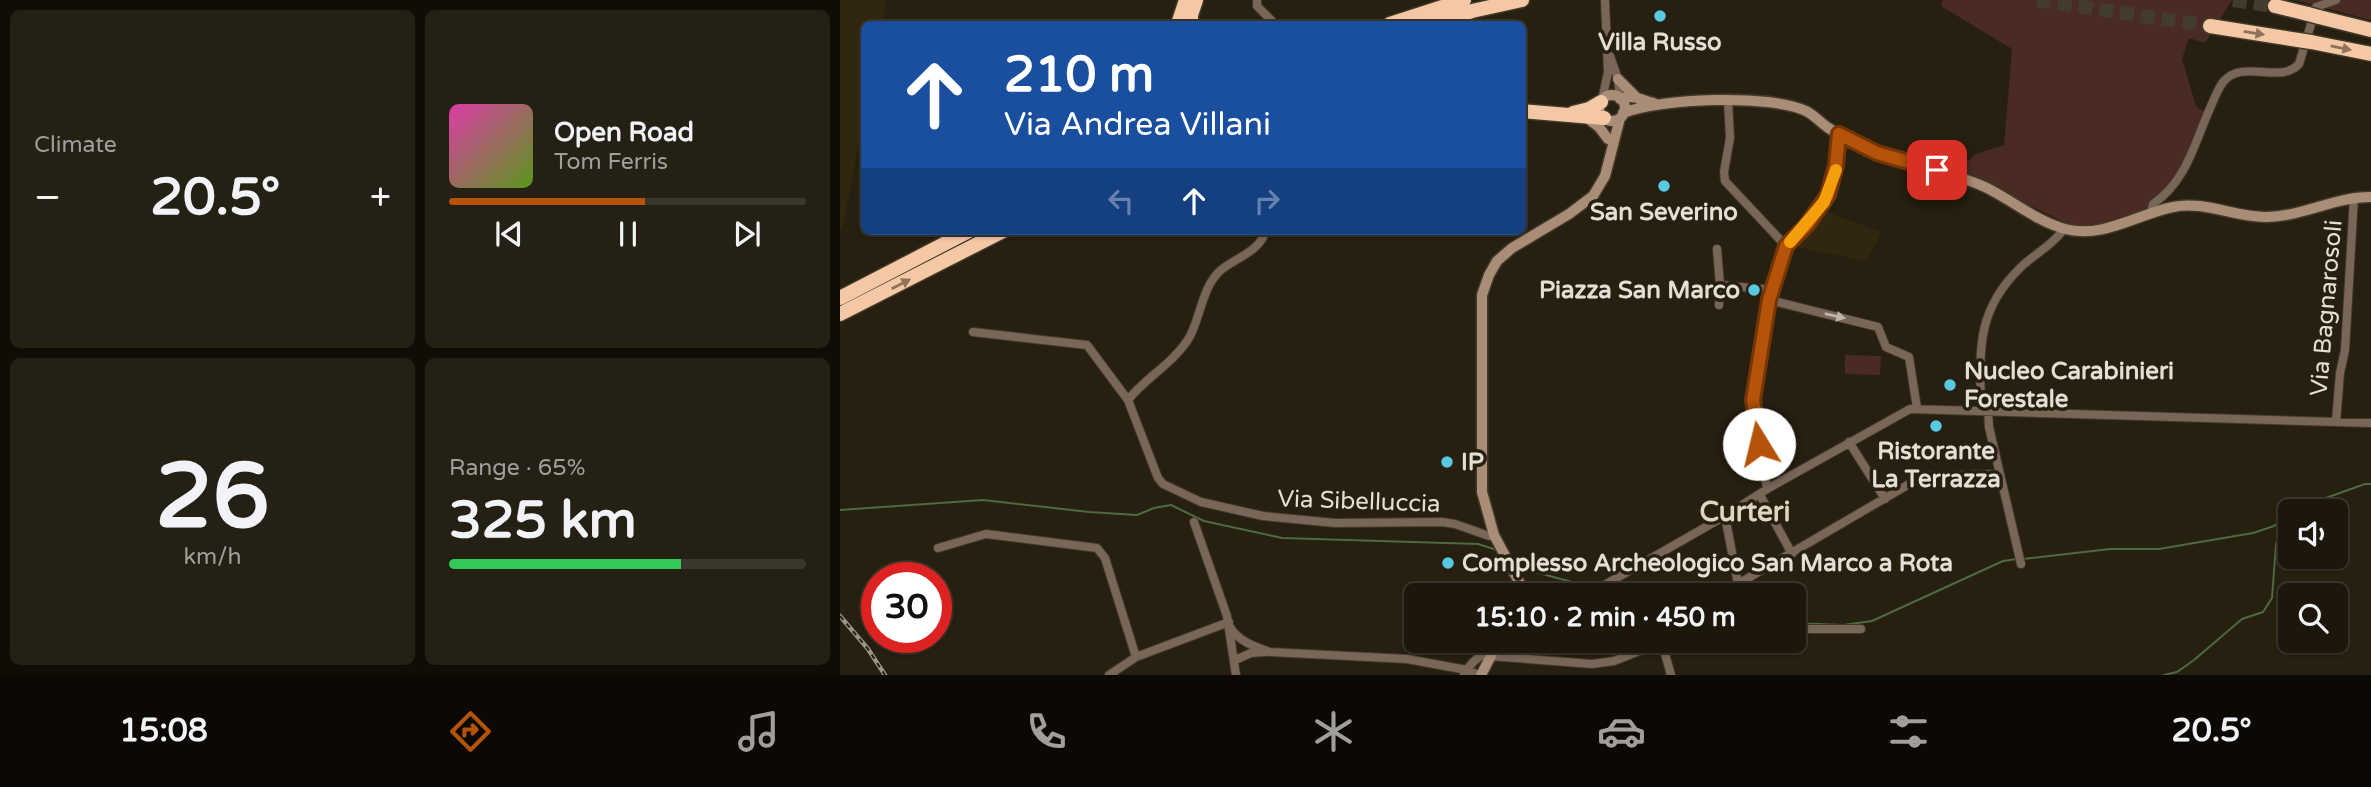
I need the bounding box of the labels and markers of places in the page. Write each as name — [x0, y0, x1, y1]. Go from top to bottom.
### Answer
marker: Villa Russo — [1652, 8, 1668, 24]
place label: Villa Russo — [1598, 28, 1722, 57]
pin — [1907, 140, 1967, 200]
marker: San Severino — [1656, 178, 1672, 194]
place label: San Severino — [1590, 198, 1738, 227]
place label: Piazza San Marco — [1539, 276, 1740, 305]
marker: Piazza San Marco — [1746, 282, 1762, 298]
place label: Nucleo Carabinieri Forestale — [1964, 357, 2174, 414]
marker: Nucleo Carabinieri Forestale — [1942, 377, 1958, 393]
marker: Ristorante La Terrazza — [1928, 418, 1944, 434]
place label: Ristorante La Terrazza — [1871, 437, 2001, 494]
place label: IP — [1461, 448, 1484, 477]
marker: IP — [1439, 454, 1455, 470]
place label: Complesso Archeologico San Marco a Rota — [1462, 549, 1953, 578]
marker: Complesso Archeologico San Marco a Rota — [1440, 555, 1456, 571]

